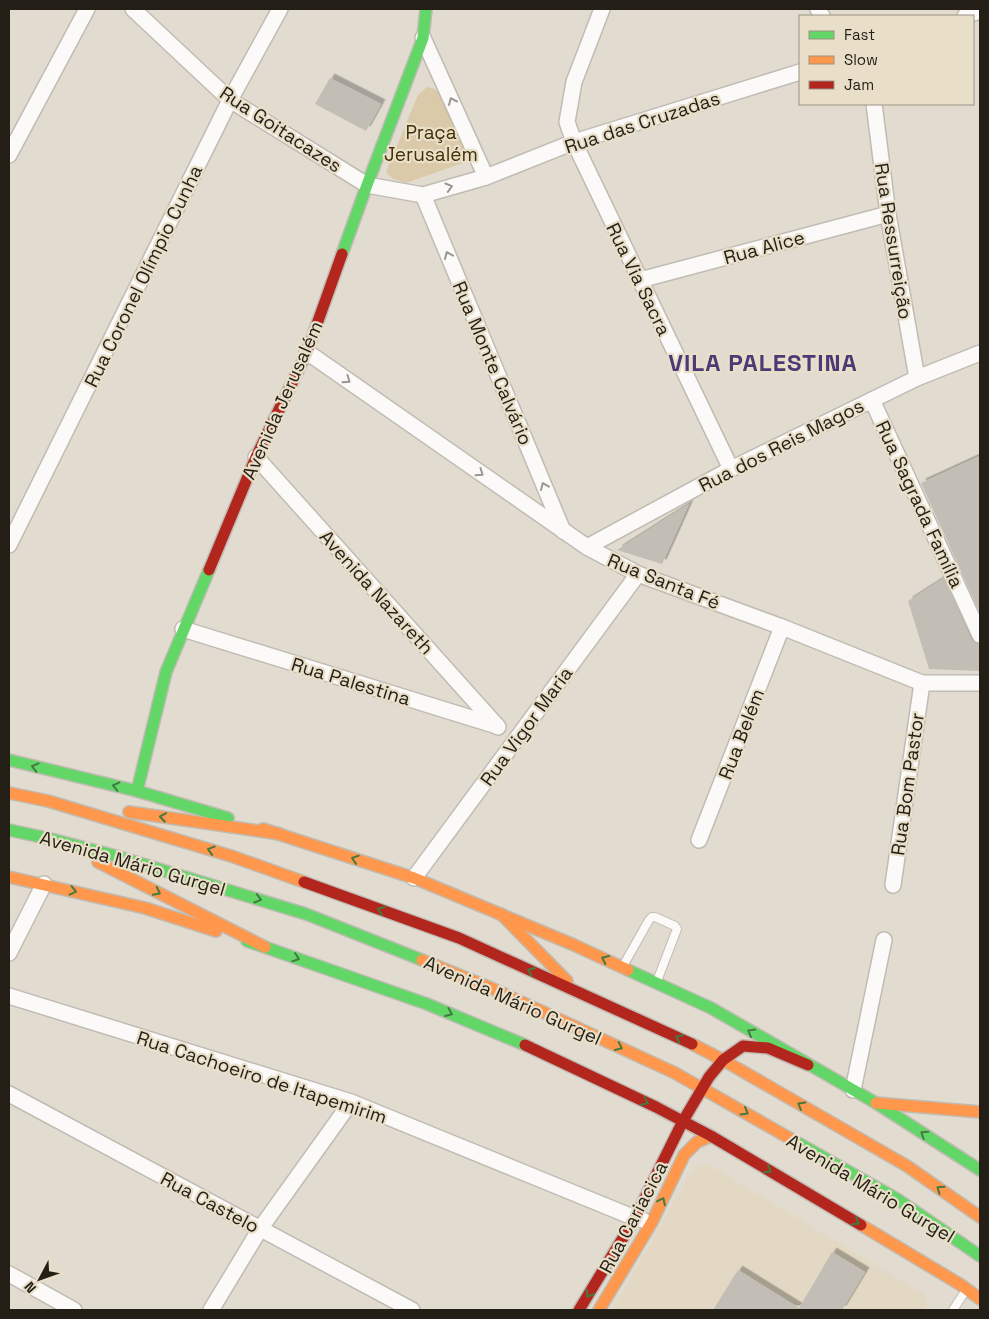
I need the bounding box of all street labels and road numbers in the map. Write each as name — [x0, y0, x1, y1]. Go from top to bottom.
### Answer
street label: Rua Goitacazes — [215, 81, 347, 178]
street label: Rua das Cruzadas — [561, 86, 723, 159]
street label: Rua Coronel Olímpio Cunha — [79, 161, 208, 391]
street label: Rua Ressurreição — [869, 161, 918, 321]
street label: Rua Via Sacra — [600, 219, 677, 340]
street label: Rua Alice — [721, 225, 807, 270]
street label: Rua Monte Calvário — [447, 277, 538, 449]
street label: Avenida Jerusalém — [236, 317, 329, 483]
street label: Rua dos Reis Magos — [694, 393, 868, 498]
street label: Rua Sagrada Família — [870, 417, 969, 592]
street label: Avenida Nazareth — [314, 525, 439, 660]
street label: Rua Santa Fé — [604, 548, 724, 615]
street label: Rua Palestina — [288, 652, 413, 711]
street label: Rua Vigor Maria — [475, 662, 578, 791]
street label: Rua Belém — [713, 685, 770, 783]
street label: Rua Bom Pastor — [885, 711, 930, 857]
street label: Avenida Mário Gurgel — [37, 825, 229, 902]
street label: Avenida Mário Gurgel — [420, 950, 606, 1051]
street label: Rua Cachoeiro de Itapemirim — [134, 1025, 390, 1130]
street label: Avenida Mário Gurgel — [782, 1128, 959, 1249]
street label: Rua Cariacica — [593, 1157, 673, 1278]
street label: Rua Castelo — [156, 1166, 263, 1239]

